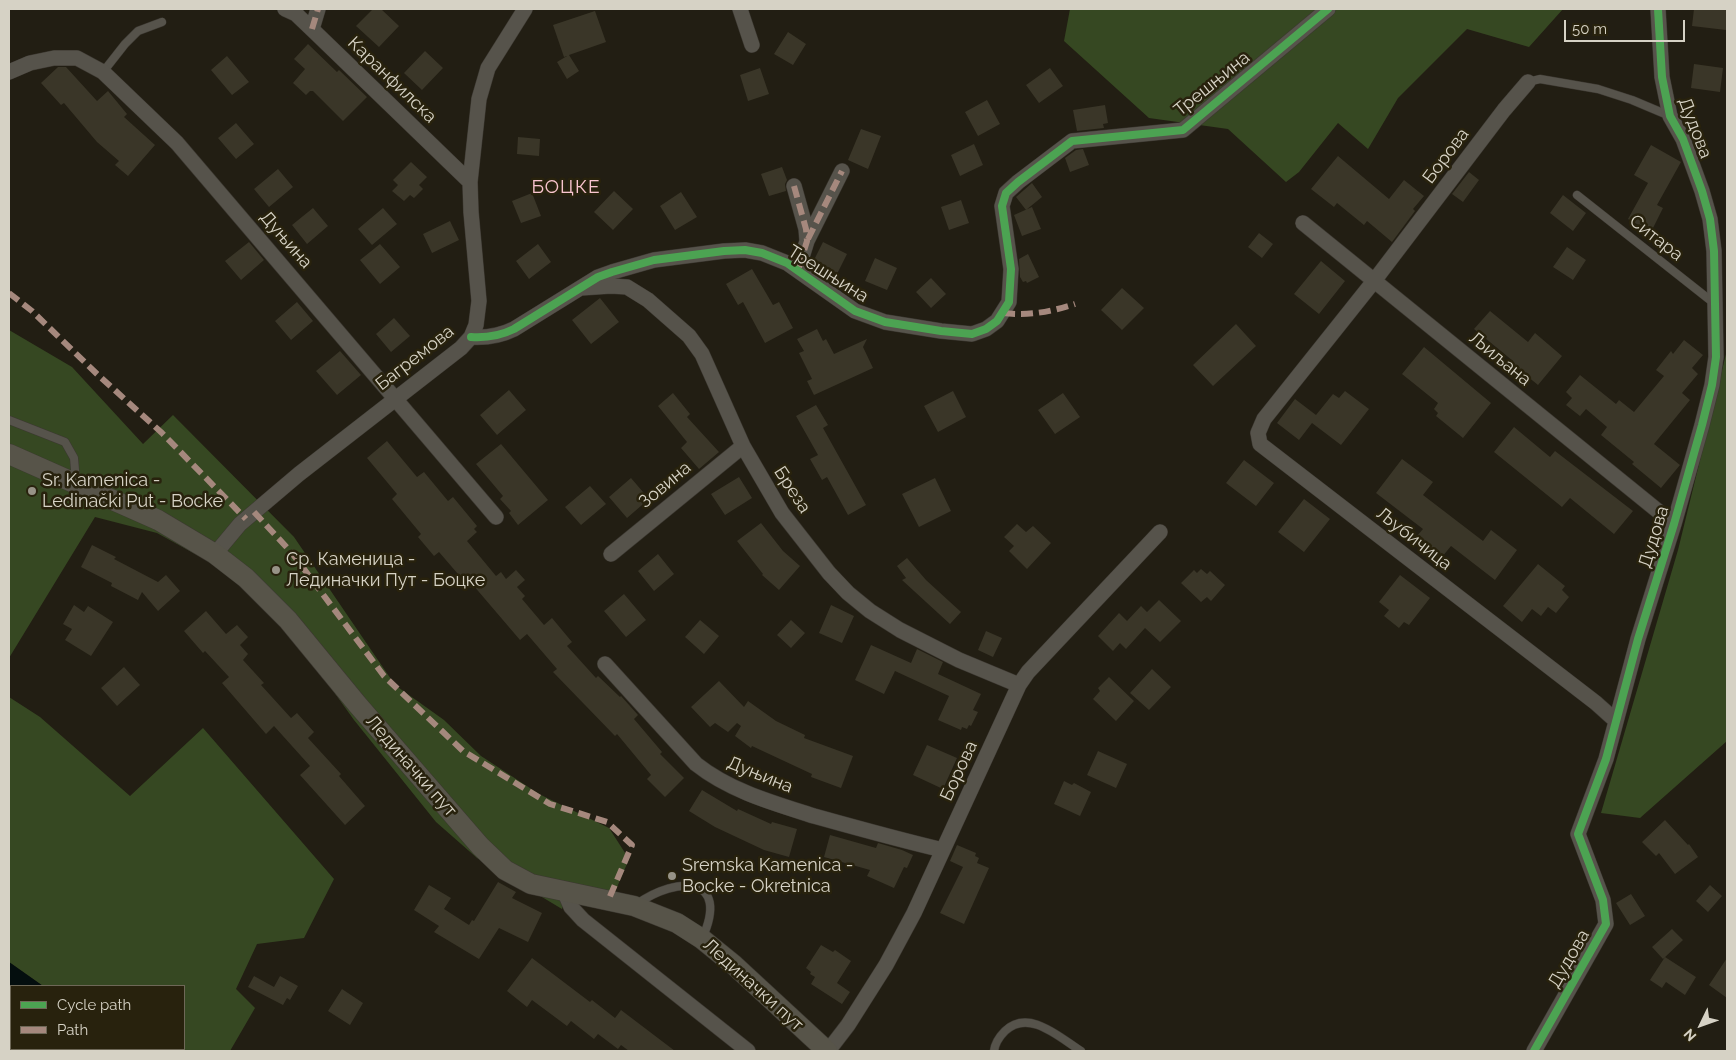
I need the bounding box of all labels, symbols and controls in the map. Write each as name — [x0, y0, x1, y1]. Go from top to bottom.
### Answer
scale bar — [1566, 10, 1687, 42]
text: 50 m — [1572, 20, 1607, 38]
street label: Каранфилска — [343, 32, 441, 128]
street label: Трешњина — [1170, 47, 1254, 121]
street label: Дудова — [1673, 94, 1717, 162]
street label: Борова — [1418, 124, 1474, 188]
district label: БОЦКЕ — [531, 176, 601, 198]
street label: Дуњина — [255, 207, 317, 273]
street label: Ситара — [1625, 210, 1687, 266]
street label: Трешњина — [784, 241, 872, 307]
street label: Багремова — [372, 321, 458, 395]
street label: Љиљана — [1465, 328, 1535, 390]
street label: Зовина — [635, 457, 695, 513]
street label: Бреза — [769, 463, 815, 517]
place label: Sr. Kamenica - Ledinački Put - Bocke — [42, 470, 223, 512]
marker: Sr. Kamenica - Ledinački Put - Bocke — [26, 485, 38, 497]
street label: Љубичица — [1372, 503, 1456, 575]
street label: Дудова — [1634, 503, 1674, 571]
place label: Ср. Каменица - Лединачки Пут - Боцке — [286, 549, 485, 592]
marker: Ср. Каменица - Лединачки Пут - Боцке — [270, 564, 282, 576]
street label: Лединачки пут — [361, 711, 461, 821]
street label: Борова — [936, 738, 982, 804]
street label: Дуњина — [724, 752, 796, 798]
place label: Sremska Kamenica - Bocke - Okretnica — [682, 855, 853, 898]
marker: Sremska Kamenica - Bocke - Okretnica — [666, 870, 678, 882]
street label: Дудова — [1544, 926, 1594, 992]
street label: Лединачки пут — [698, 934, 808, 1036]
legend — [10, 985, 185, 1050]
text: Cycle path — [57, 996, 131, 1014]
north arrow — [1676, 1000, 1726, 1050]
text: Path — [57, 1021, 88, 1039]
text: N — [1680, 1026, 1699, 1044]

